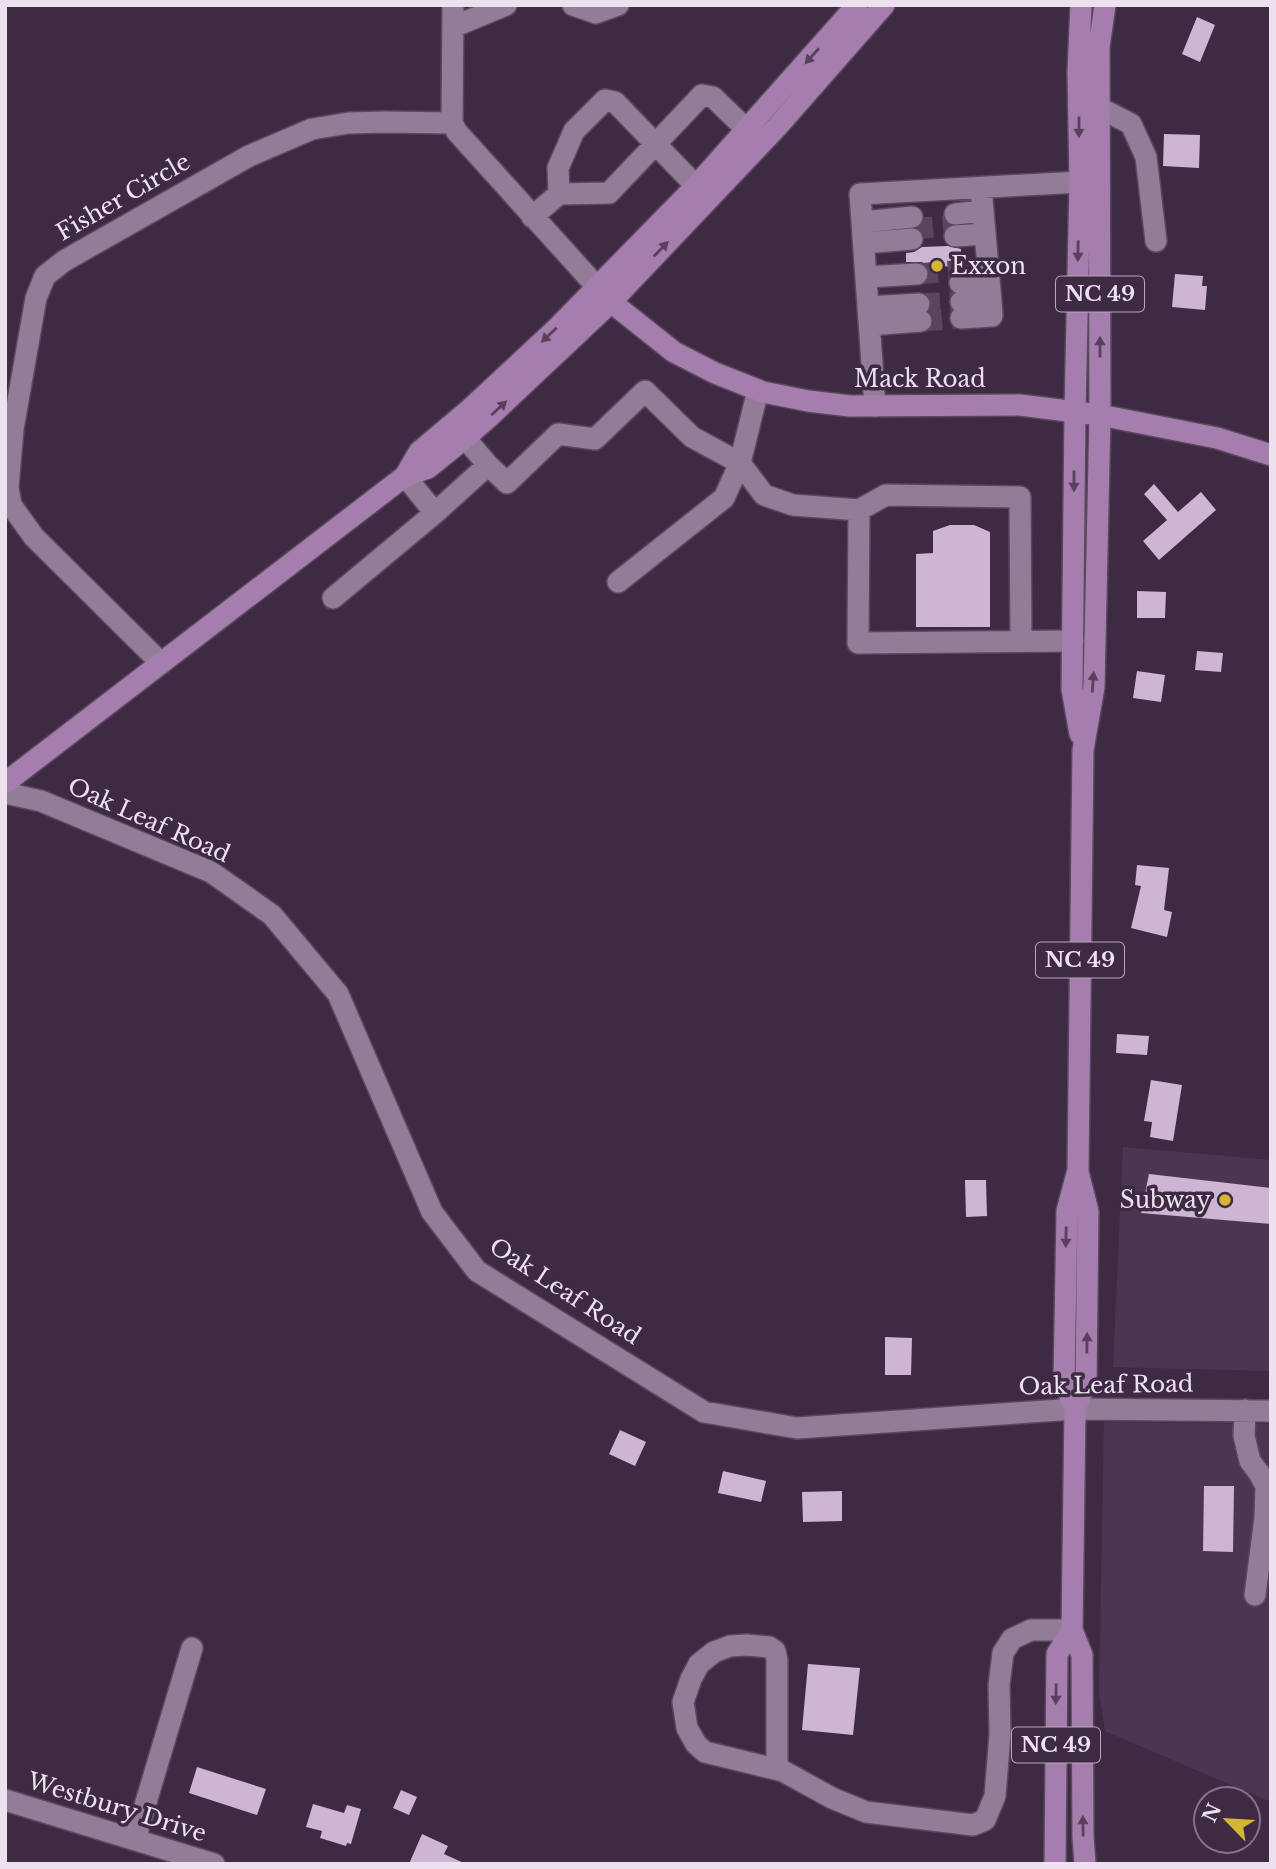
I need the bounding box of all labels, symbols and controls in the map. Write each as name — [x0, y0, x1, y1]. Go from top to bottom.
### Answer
one-way arrow — [804, 47, 820, 65]
one-way arrow — [1074, 117, 1085, 139]
street label: Fisher Circle — [51, 147, 195, 247]
one-way arrow — [1072, 240, 1084, 262]
one-way arrow — [653, 241, 669, 258]
place label: Exxon — [951, 252, 1026, 280]
marker: Exxon — [929, 258, 945, 274]
road number: NC 49 — [1056, 276, 1144, 312]
one-way arrow — [540, 327, 557, 344]
one-way arrow — [1094, 336, 1106, 358]
street label: Mack Road — [854, 365, 986, 393]
one-way arrow — [490, 401, 507, 417]
one-way arrow — [1068, 470, 1080, 492]
one-way arrow — [1088, 671, 1099, 693]
street label: Oak Leaf Road — [63, 772, 235, 868]
road number: NC 49 — [1036, 942, 1124, 978]
place label: Subway — [1120, 1186, 1211, 1214]
marker: Subway — [1217, 1192, 1233, 1208]
one-way arrow — [1061, 1226, 1072, 1248]
street label: Oak Leaf Road — [484, 1232, 646, 1350]
one-way arrow — [1081, 1332, 1092, 1354]
street label: Oak Leaf Road — [1018, 1369, 1194, 1401]
one-way arrow — [1050, 1683, 1062, 1705]
road number: NC 49 — [1012, 1728, 1100, 1762]
street label: Westbury Drive — [23, 1766, 210, 1847]
north arrow — [1192, 1785, 1262, 1855]
text: N — [1198, 1800, 1226, 1826]
one-way arrow — [1077, 1815, 1089, 1837]

